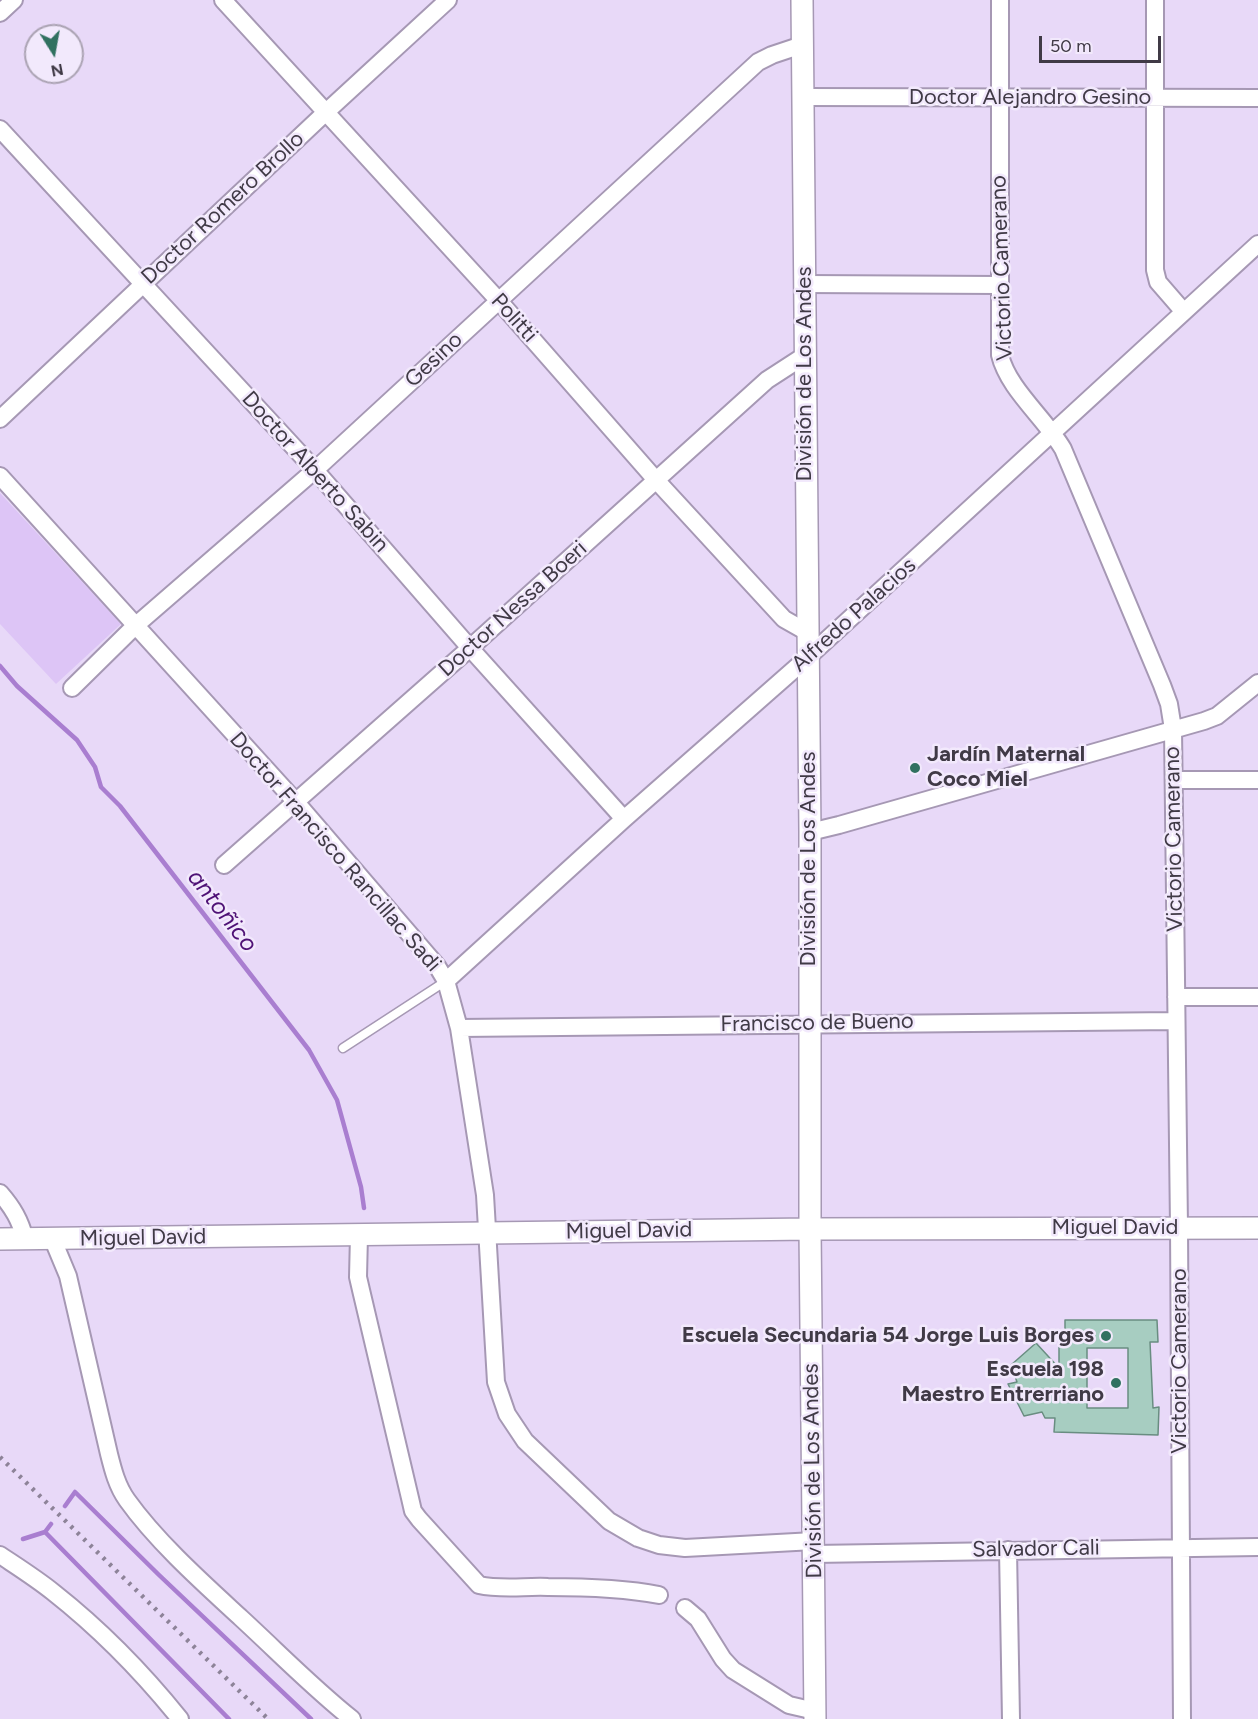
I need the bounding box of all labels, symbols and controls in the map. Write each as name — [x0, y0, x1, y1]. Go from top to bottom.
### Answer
north arrow — [24, 24, 84, 84]
scale bar — [1042, 24, 1164, 62]
text: 50 m — [1050, 35, 1092, 57]
text: N — [49, 60, 65, 81]
street label: Doctor Alejandro Gesino — [909, 85, 1151, 111]
street label: Doctor Romero Brollo — [136, 126, 310, 290]
street label: Victorio Camerano — [986, 175, 1018, 361]
street label: División de Los Andes — [792, 266, 818, 482]
street label: Politti — [485, 288, 543, 348]
street label: Gesino — [400, 327, 468, 393]
street label: Doctor Alberto Sabin — [236, 386, 394, 558]
street label: Doctor Nessa Boeri — [433, 535, 593, 683]
street label: Alfredo Palacios — [786, 552, 922, 678]
street label: Doctor Francisco Rancillac Sadi — [224, 727, 446, 977]
place label: Jardín Maternal Coco Miel — [927, 742, 1085, 794]
street label: Victorio Camerano — [1159, 746, 1189, 932]
street label: División de Los Andes — [796, 751, 822, 967]
marker: Jardín Maternal Coco Miel — [908, 761, 922, 775]
water label: antoñico — [181, 864, 263, 958]
street label: Francisco de Bueno — [720, 1008, 914, 1038]
street label: Miguel David — [1052, 1215, 1178, 1241]
street label: Miguel David — [565, 1217, 693, 1245]
street label: Miguel David — [79, 1224, 207, 1252]
street label: Victorio Camerano — [1167, 1268, 1193, 1454]
place label: Escuela Secundaria 54 Jorge Luis Borges — [682, 1323, 1094, 1349]
marker: Escuela Secundaria 54 Jorge Luis Borges — [1099, 1329, 1113, 1343]
place label: Escuela 198 Maestro Entrerriano — [902, 1357, 1104, 1408]
street label: División de Los Andes — [798, 1363, 828, 1579]
marker: Escuela 198 Maestro Entrerriano — [1109, 1376, 1123, 1390]
street label: Salvador Cali — [972, 1535, 1100, 1563]

